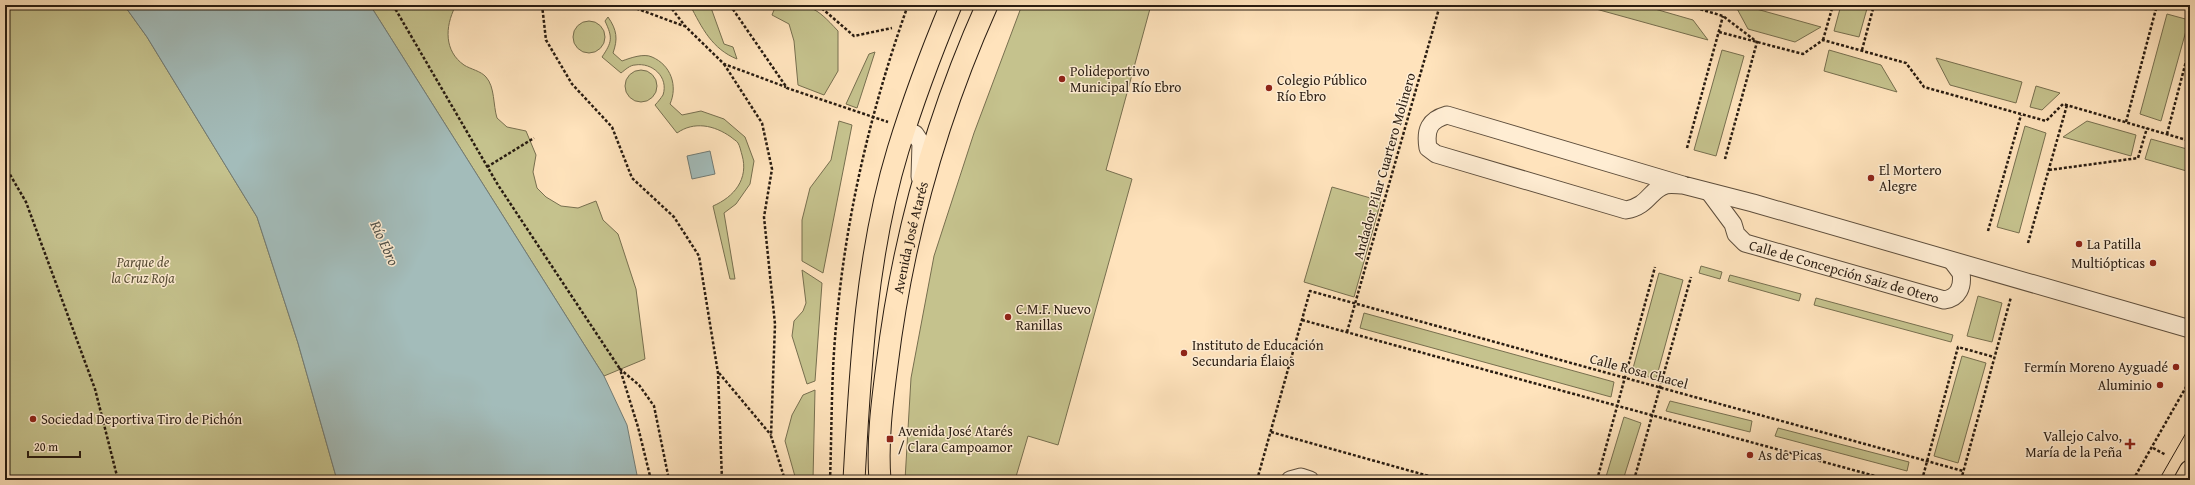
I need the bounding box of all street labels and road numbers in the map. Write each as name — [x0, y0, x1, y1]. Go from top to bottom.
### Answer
street label: Andador Pilar Cuartero Molinero — [1348, 70, 1420, 262]
street label: Avenida José Atarés — [888, 179, 933, 296]
street label: Calle de Concepción Saiz de Otero — [1747, 235, 1942, 308]
street label: Calle Rosa Chacel — [1588, 348, 1690, 394]

